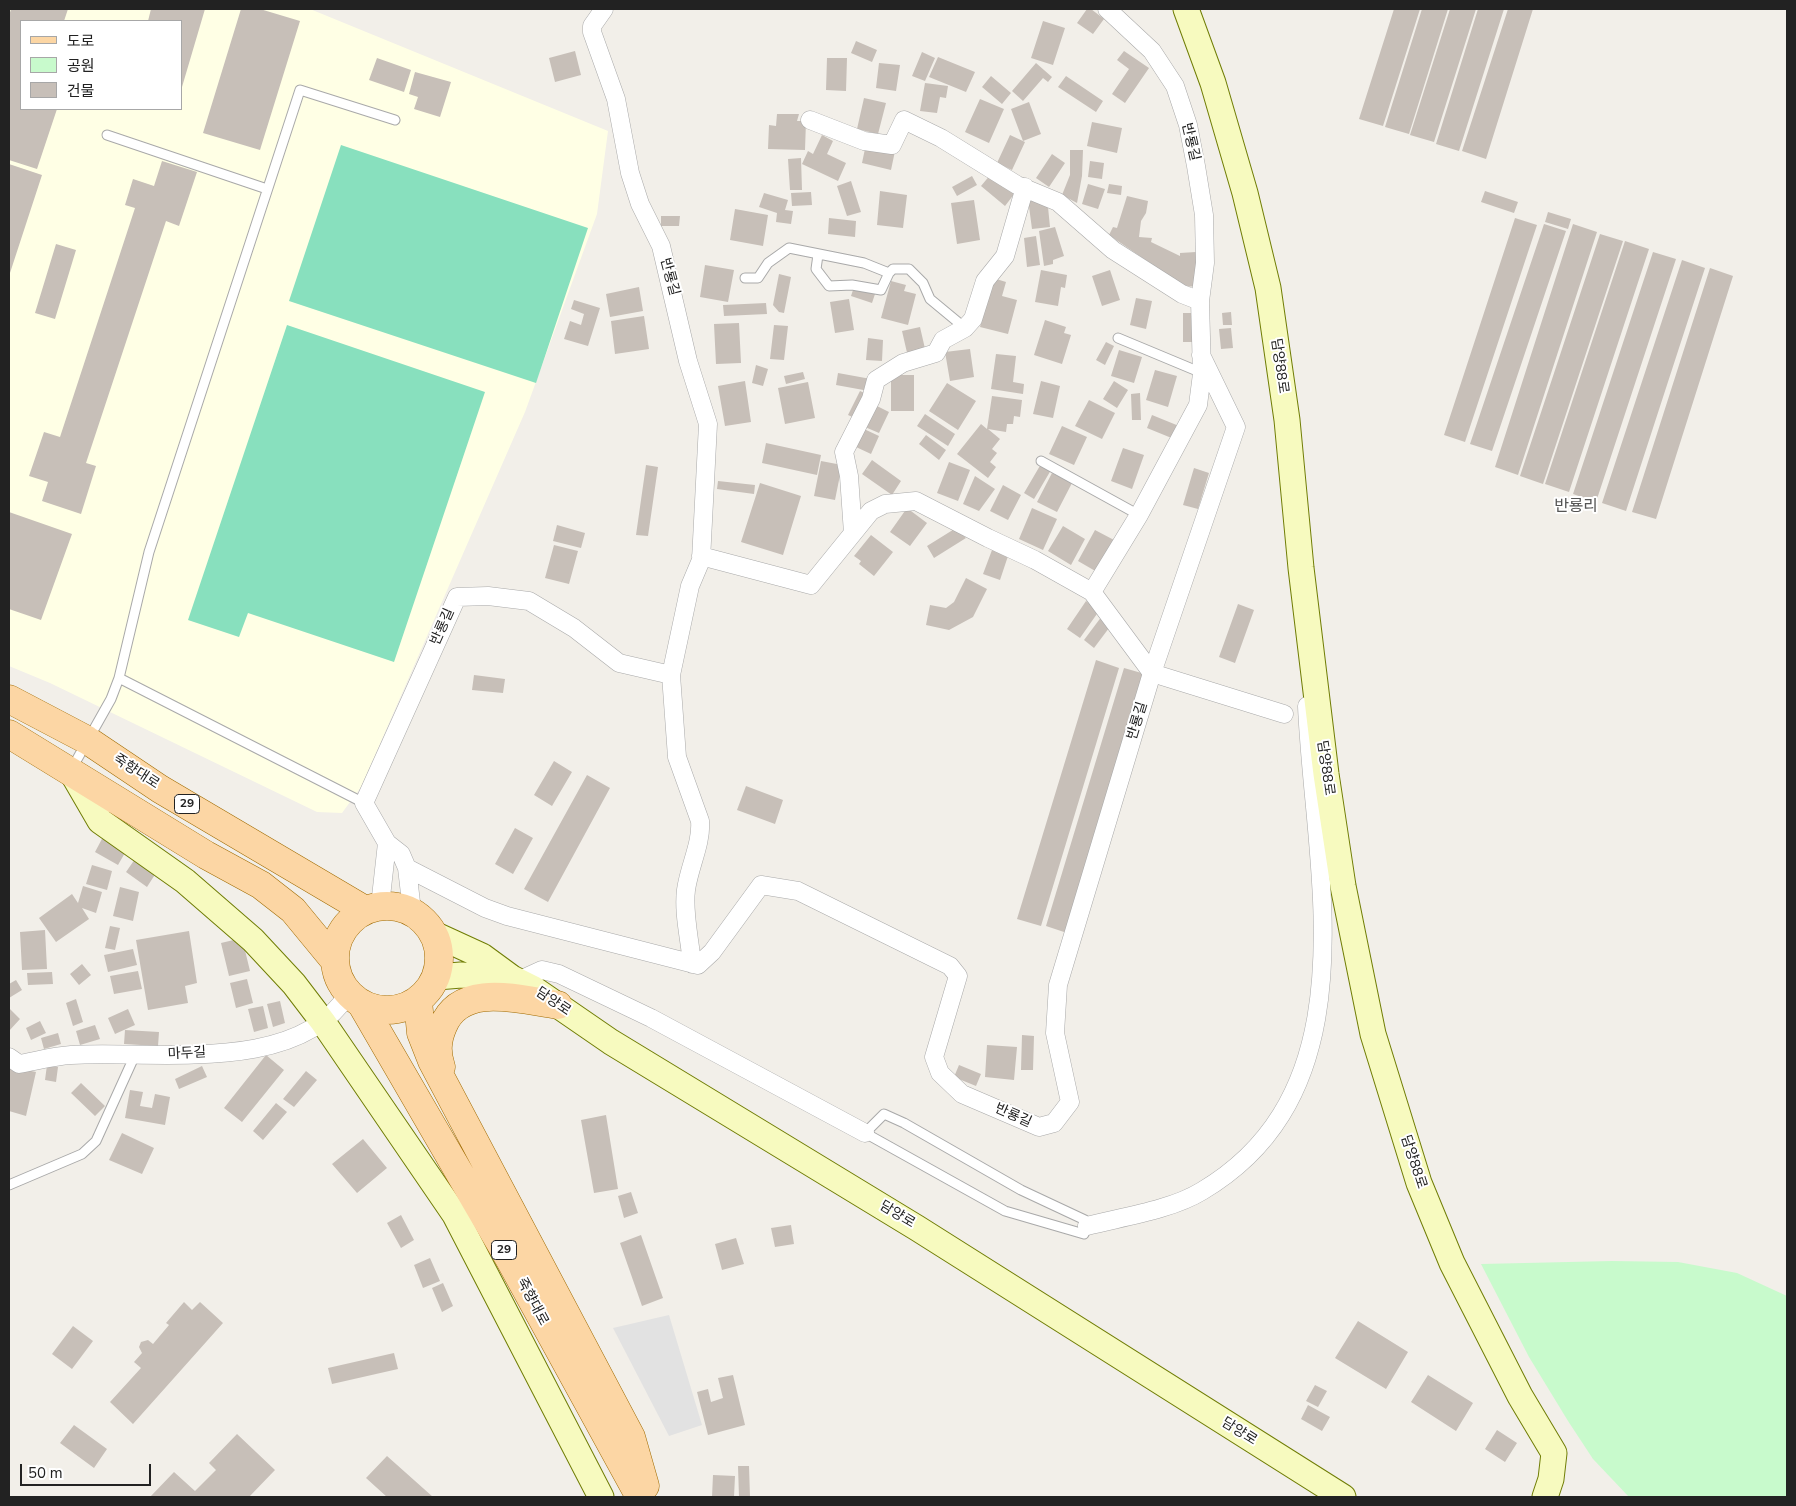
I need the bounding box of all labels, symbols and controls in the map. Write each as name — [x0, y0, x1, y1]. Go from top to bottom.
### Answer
legend — [20, 20, 182, 110]
text: 도로 — [67, 31, 95, 51]
text: 공원 — [67, 56, 95, 76]
text: 건물 — [67, 81, 95, 101]
street label: 반룡길 — [1177, 121, 1203, 163]
street label: 반룡길 — [656, 256, 682, 298]
street label: 담양88로 — [1267, 337, 1291, 395]
district label: 반룡리 — [1554, 497, 1598, 517]
street label: 반룡길 — [427, 606, 459, 648]
street label: 반룡길 — [1124, 700, 1152, 742]
street label: 담양88로 — [1313, 739, 1337, 797]
street label: 죽향대로 — [110, 751, 162, 793]
road number: 29 — [174, 794, 200, 814]
street label: 담양로 — [532, 984, 574, 1020]
street label: 마두길 — [167, 1045, 207, 1063]
street label: 반룡길 — [992, 1100, 1034, 1132]
street label: 담양88로 — [1396, 1133, 1430, 1191]
street label: 담양로 — [876, 1198, 918, 1232]
road number: 29 — [492, 1240, 516, 1260]
street label: 죽향대로 — [512, 1275, 552, 1329]
street label: 담양로 — [1218, 1415, 1260, 1449]
scale bar — [22, 1454, 154, 1486]
text: 50 m — [28, 1463, 63, 1483]

